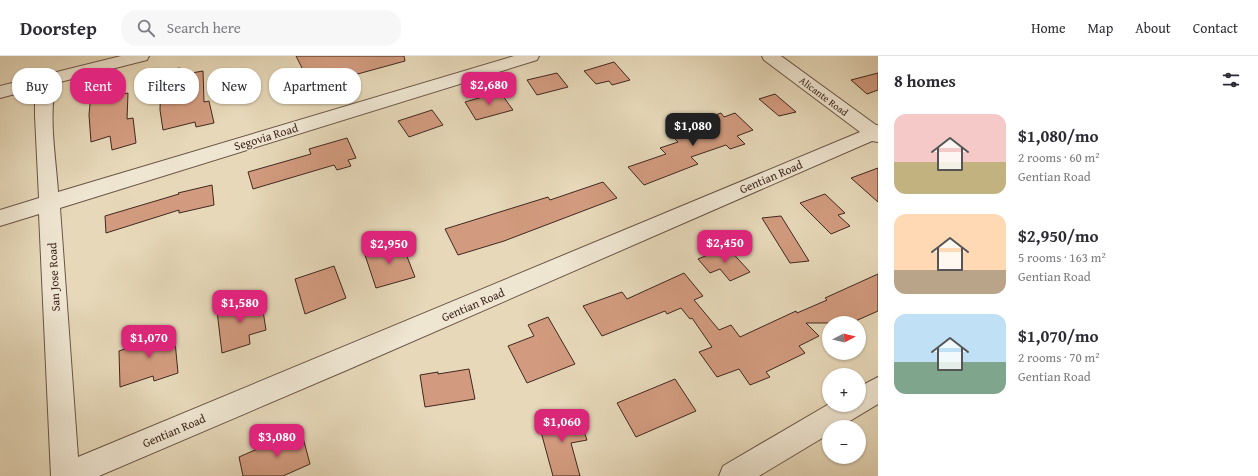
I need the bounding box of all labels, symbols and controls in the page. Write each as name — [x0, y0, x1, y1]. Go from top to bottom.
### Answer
search box — [121, 10, 401, 46]
text: Doorstep — [20, 14, 97, 42]
icon: search — [135, 17, 157, 39]
text: Search here — [167, 17, 241, 38]
text: Home — [1031, 18, 1066, 38]
text: Map — [1088, 18, 1113, 38]
text: About — [1135, 18, 1171, 38]
text: Contact — [1193, 18, 1238, 38]
chip: Buy — [12, 68, 62, 104]
chip: Rent — [70, 68, 126, 104]
chip: Filters — [134, 68, 199, 104]
chip: New — [207, 68, 261, 104]
chip: Apartment — [269, 68, 361, 104]
text: 8 homes — [894, 68, 956, 93]
icon: filters — [1220, 69, 1242, 91]
pin: $2,680 — [456, 72, 522, 106]
street label: Alicante Road — [796, 73, 852, 120]
text: $2,680 — [470, 75, 508, 94]
pin: $1,080 — [660, 113, 726, 147]
text: $1,080 — [674, 116, 712, 135]
street label: Segovia Road — [232, 119, 301, 154]
text: $1,080/mo — [1018, 123, 1099, 148]
icon: home — [926, 130, 974, 178]
text: 2 rooms · 60 m² — [1018, 148, 1100, 167]
street label: Gentian Road — [737, 155, 806, 197]
text: Gentian Road — [1018, 167, 1091, 186]
text: $2,950/mo — [1018, 223, 1099, 248]
pin: $2,450 — [692, 230, 758, 264]
icon: home — [926, 230, 974, 278]
pin: $2,950 — [356, 231, 422, 265]
text: $2,450 — [706, 233, 744, 252]
text: $2,950 — [370, 234, 408, 253]
street label: San Jose Road — [43, 242, 64, 312]
text: 5 rooms · 163 m² — [1018, 248, 1106, 267]
text: Gentian Road — [1018, 267, 1091, 286]
street label: Gentian Road — [439, 283, 508, 325]
pin: $1,580 — [207, 290, 273, 324]
text: $1,580 — [221, 293, 259, 312]
north arrow — [822, 316, 866, 360]
map controls — [822, 316, 866, 464]
text: $1,070/mo — [1018, 323, 1099, 348]
pin: $1,070 — [116, 325, 182, 359]
text: $1,070 — [130, 328, 168, 347]
icon: home — [926, 330, 974, 378]
text: 2 rooms · 70 m² — [1018, 348, 1100, 367]
text: Gentian Road — [1018, 367, 1091, 386]
button: + — [822, 368, 866, 412]
street label: Gentian Road — [140, 409, 209, 451]
pin: $1,060 — [529, 409, 595, 443]
text: $1,060 — [543, 412, 581, 431]
button: − — [822, 420, 866, 464]
pin: $3,080 — [244, 424, 310, 458]
text: $3,080 — [258, 427, 296, 446]

